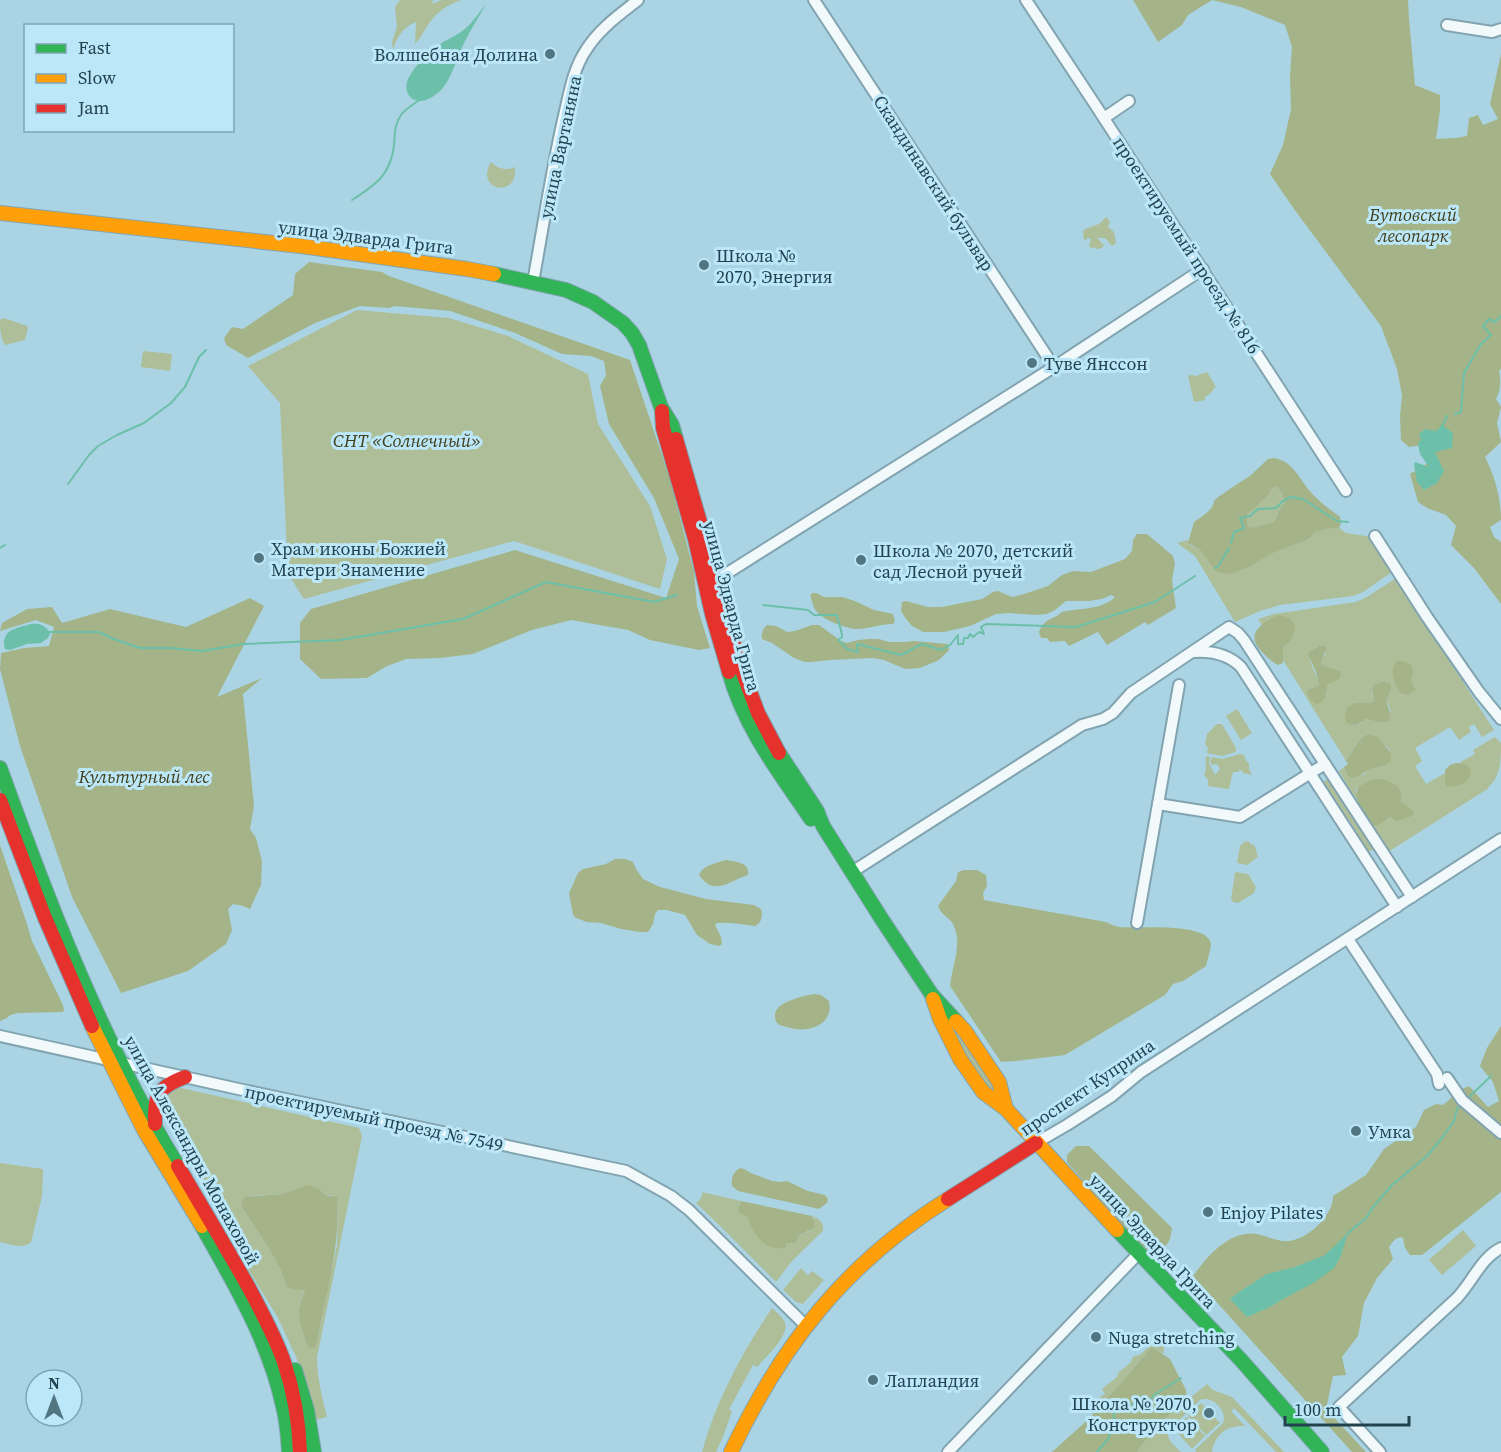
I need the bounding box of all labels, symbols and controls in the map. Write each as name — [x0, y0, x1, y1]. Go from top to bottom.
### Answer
legend — [24, 24, 234, 132]
text: Fast — [78, 35, 111, 60]
place label: Волшебная Долина — [374, 42, 539, 67]
marker: Волшебная Долина — [543, 47, 557, 61]
text: Slow — [78, 65, 116, 90]
street label: улица Вартаняна — [533, 72, 588, 221]
street label: Скандинавский бульвар — [868, 90, 1000, 276]
text: Jam — [77, 95, 110, 120]
street label: проектируемый проезд № 816 — [1107, 131, 1267, 359]
park label: Бутовский лесопарк — [1368, 202, 1458, 248]
street label: улица Эдварда Грига — [277, 214, 456, 260]
place label: Школа № 2070, Энергия — [716, 243, 833, 289]
marker: Школа № 2070, Энергия — [697, 258, 711, 272]
place label: Туве Янссон — [1044, 351, 1148, 376]
marker: Туве Янссон — [1025, 356, 1039, 370]
park label: СНТ «Солнечный» — [333, 428, 481, 453]
street label: улица Эдварда Грига — [697, 518, 767, 695]
place label: Храм иконы Божией Матери Знамение — [271, 536, 446, 582]
place label: Школа № 2070, детский сад Лесной ручей — [873, 538, 1073, 584]
marker: Храм иконы Божией Матери Знамение — [252, 551, 266, 565]
marker: Школа № 2070, детский сад Лесной ручей — [854, 553, 868, 567]
park label: Культурный лес — [77, 764, 210, 789]
street label: улица Александры Монаховой — [118, 1031, 266, 1269]
street label: проспект Куприна — [1015, 1032, 1160, 1141]
street label: проектируемый проезд № 7549 — [243, 1078, 505, 1158]
place label: Умка — [1368, 1119, 1412, 1144]
marker: Умка — [1349, 1124, 1363, 1138]
street label: улица Эдварда Грига — [1084, 1168, 1223, 1314]
place label: Enjoy Pilates — [1220, 1200, 1323, 1225]
marker: Enjoy Pilates — [1201, 1205, 1215, 1219]
place label: Nuga stretching — [1108, 1325, 1235, 1350]
marker: Nuga stretching — [1089, 1330, 1103, 1344]
north arrow — [24, 1368, 84, 1428]
place label: Лапландия — [885, 1368, 979, 1393]
text: N — [48, 1372, 60, 1394]
marker: Лапландия — [866, 1373, 880, 1387]
scale bar — [1285, 1389, 1410, 1427]
place label: Школа № 2070, Конструктор — [1072, 1391, 1197, 1437]
text: 100 m — [1294, 1397, 1341, 1422]
marker: Школа № 2070, Конструктор — [1202, 1406, 1216, 1420]

